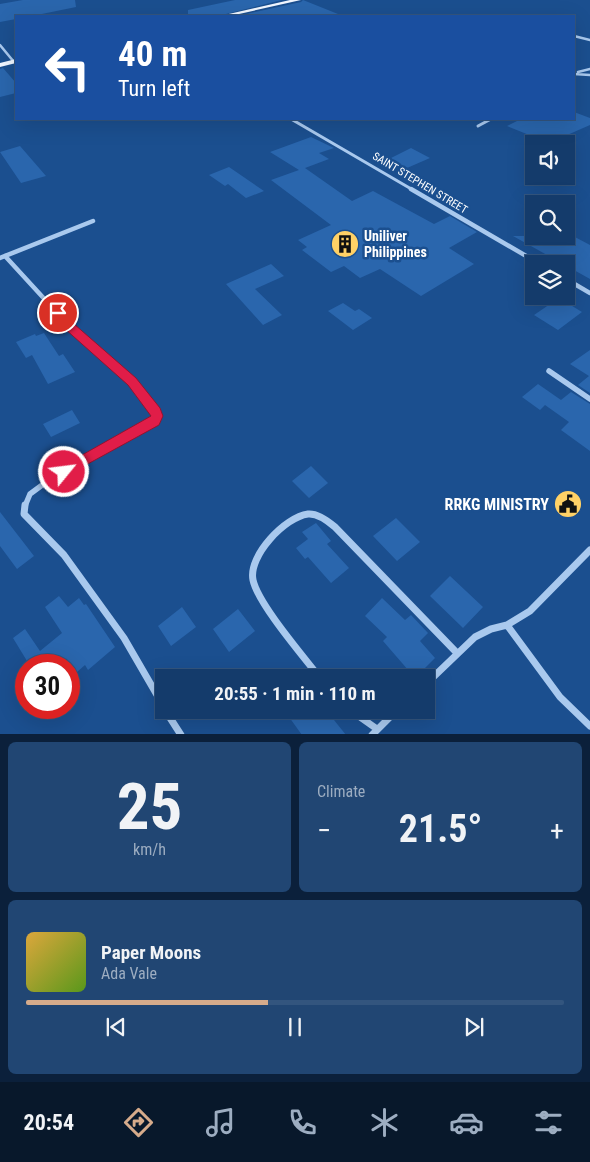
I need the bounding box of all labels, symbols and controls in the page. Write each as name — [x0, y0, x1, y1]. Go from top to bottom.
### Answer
text: 40 m — [118, 34, 187, 75]
icon: left — [35, 35, 100, 100]
text: Turn left — [118, 76, 190, 101]
map controls — [525, 135, 575, 305]
button: sound — [525, 135, 575, 185]
street label: SAINT STEPHEN STREET — [370, 150, 470, 217]
button: search — [525, 195, 575, 245]
place label: Uniliver Philippines — [364, 228, 427, 260]
building icon: Uniliver Philippines — [330, 229, 360, 259]
button: layers — [525, 255, 575, 305]
pin — [37, 292, 79, 334]
icon: arrive — [44, 299, 72, 327]
position arrow — [37, 445, 89, 497]
public building icon: RRKG MINISTRY — [553, 489, 583, 519]
place label: RRKG MINISTRY — [445, 495, 549, 514]
speed limit sign: 30 — [15, 654, 80, 719]
text: 20:55 · 1 min · 110 m — [214, 682, 376, 705]
text: 25 — [117, 769, 182, 845]
text: Climate — [317, 782, 365, 801]
text: 21.5° — [399, 807, 482, 851]
text: − — [317, 814, 331, 847]
text: + — [550, 814, 564, 847]
text: km/h — [133, 840, 166, 859]
text: Paper Moons — [101, 941, 201, 964]
text: Ada Vale — [101, 964, 157, 983]
icon: previous — [102, 1013, 130, 1041]
icon: pause — [281, 1013, 309, 1041]
icon: next — [460, 1013, 488, 1041]
icon: directions — [121, 1105, 156, 1140]
icon: music — [203, 1105, 238, 1140]
icon: phone — [285, 1105, 320, 1140]
icon: climate — [367, 1105, 402, 1140]
icon: car — [449, 1105, 484, 1140]
icon: filters — [531, 1105, 566, 1140]
text: 20:54 — [24, 1110, 74, 1135]

